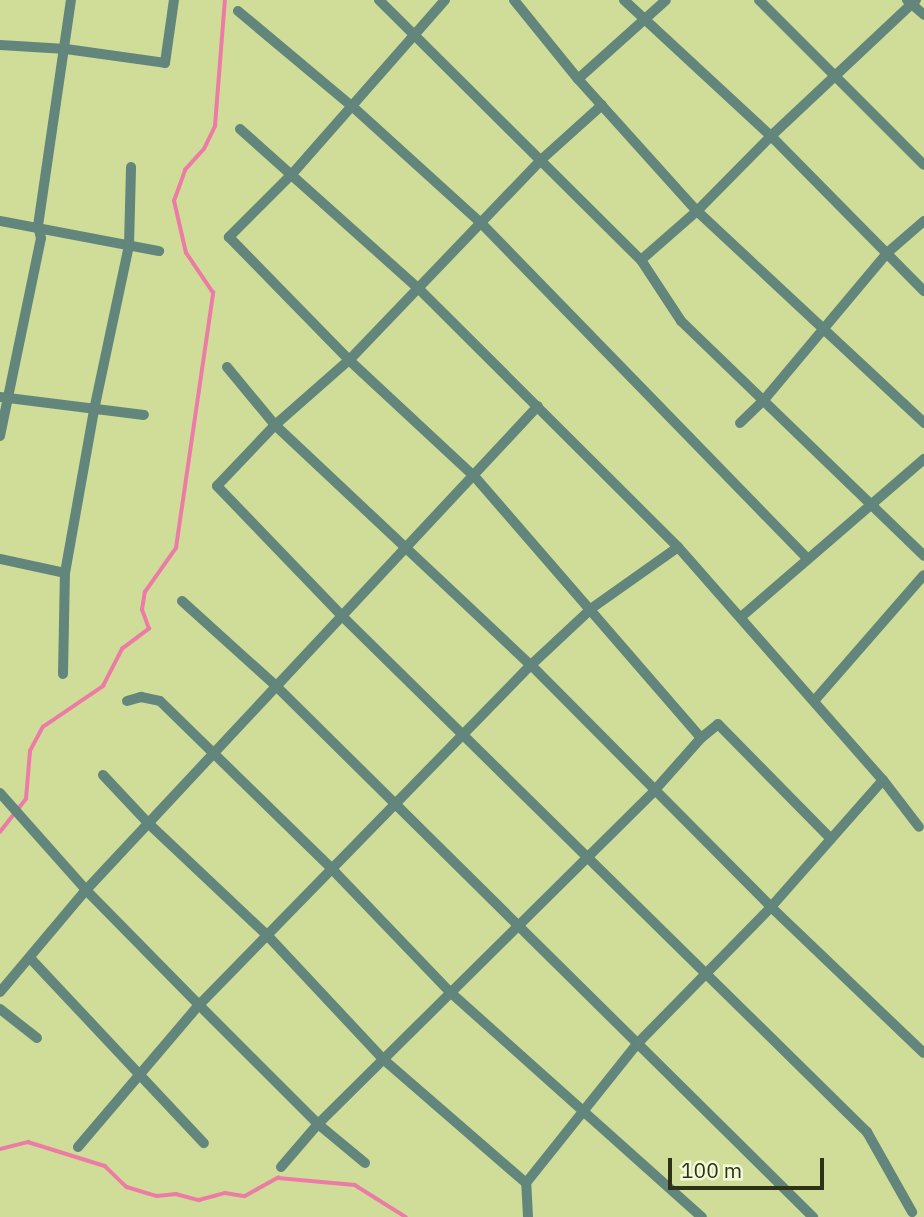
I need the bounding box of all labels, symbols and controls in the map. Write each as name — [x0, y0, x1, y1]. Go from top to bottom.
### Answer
scale bar — [672, 1144, 828, 1188]
text: 100 m — [681, 1156, 742, 1184]

